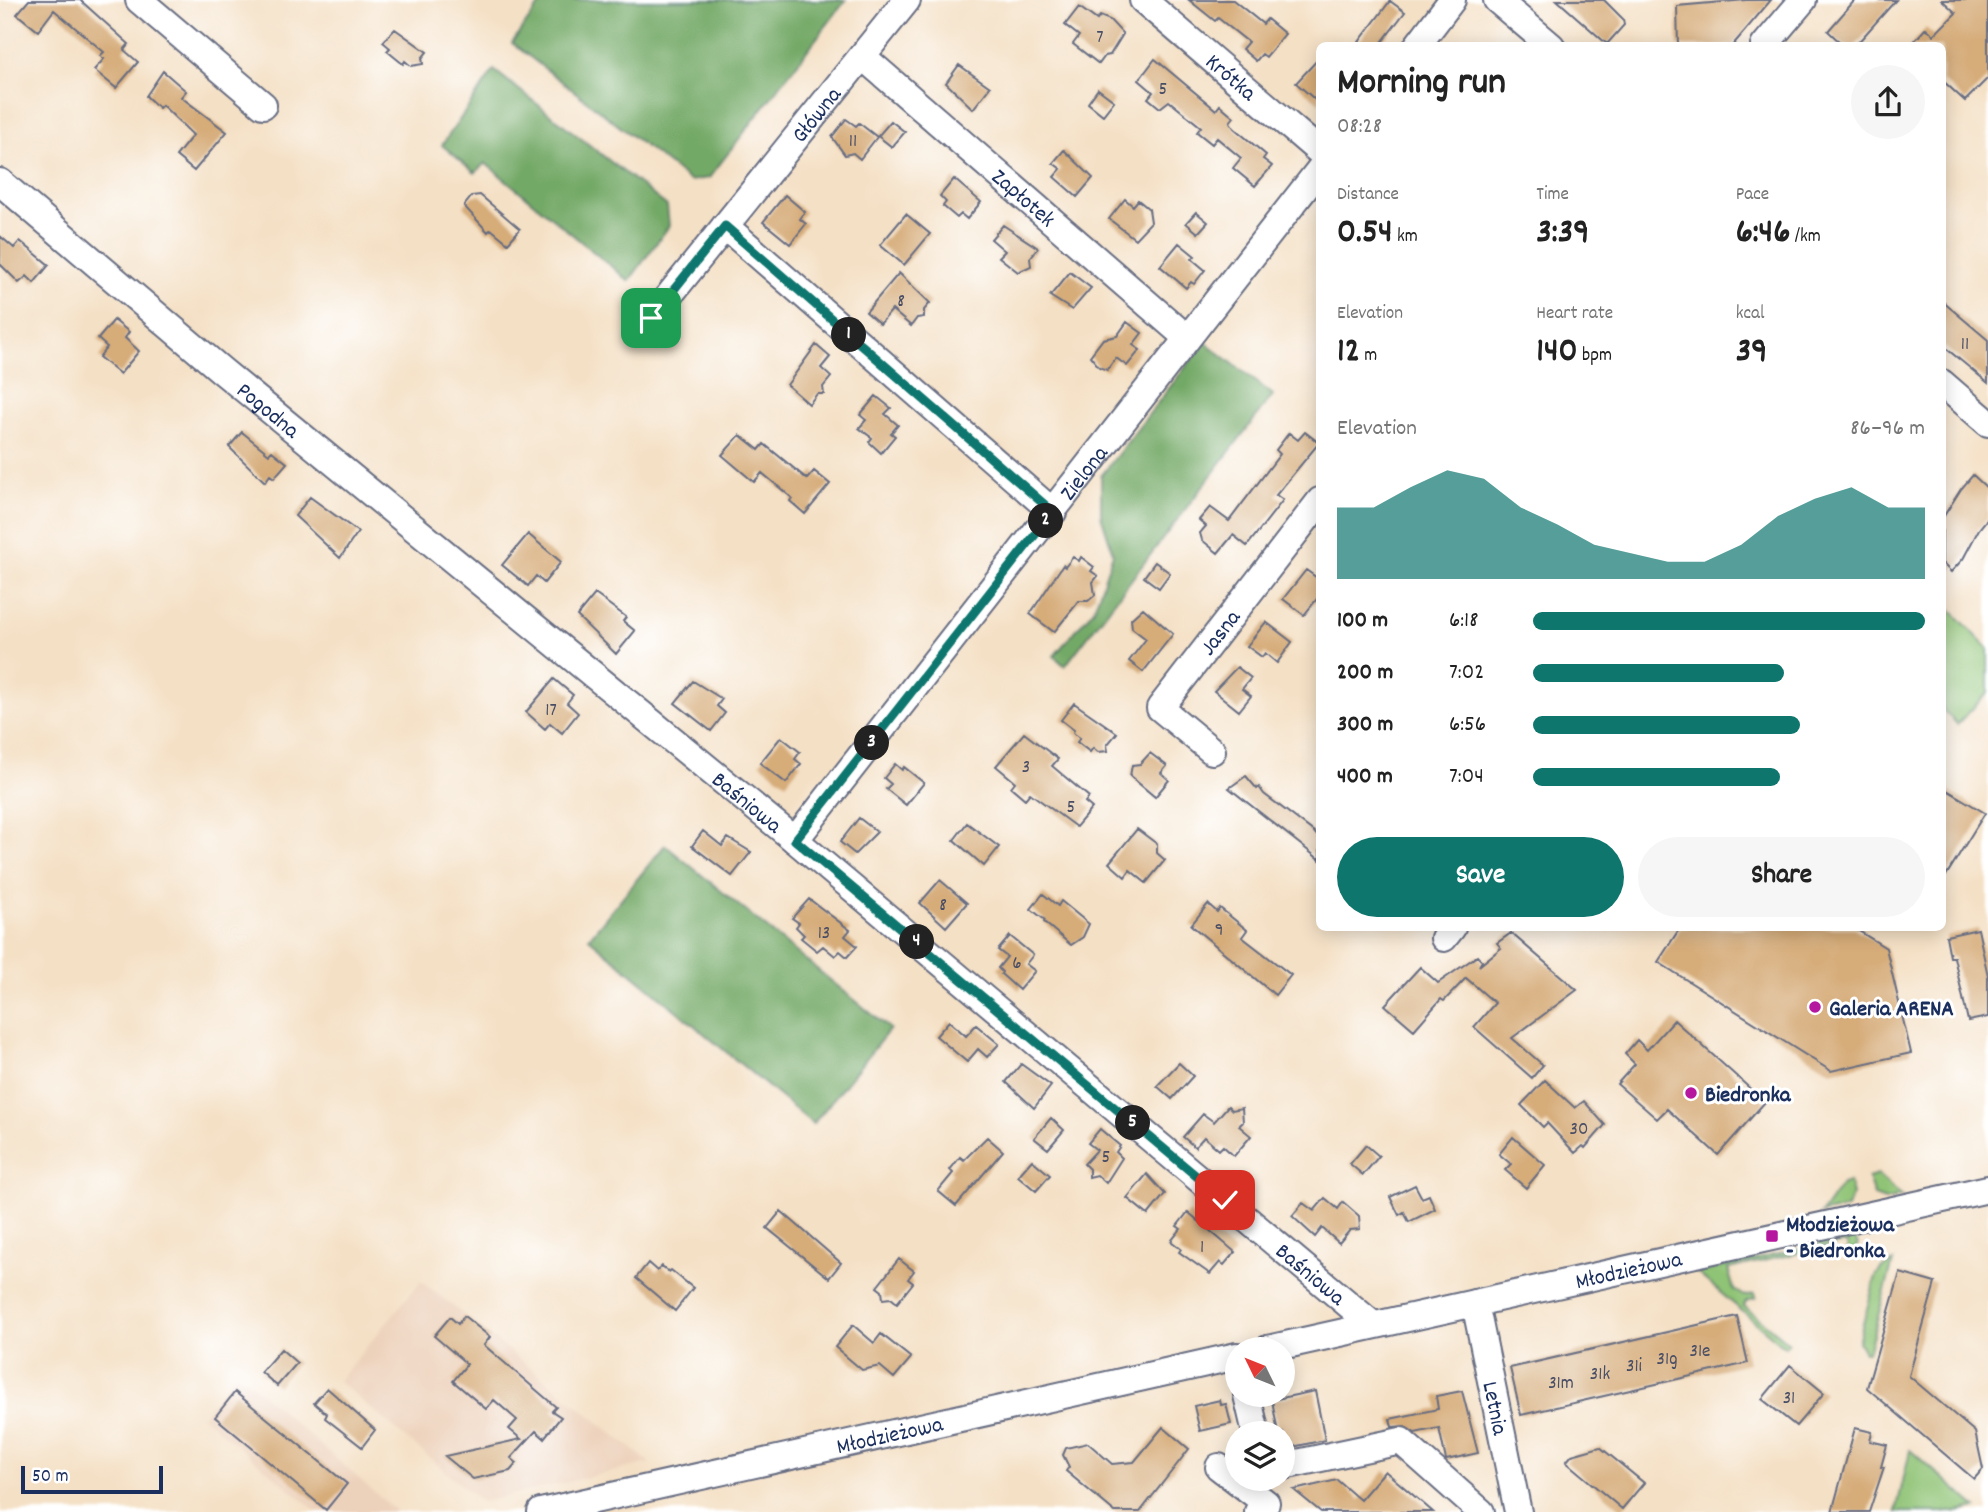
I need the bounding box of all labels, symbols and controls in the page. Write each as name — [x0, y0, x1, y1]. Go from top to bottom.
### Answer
house number: 7 — [1096, 25, 1104, 52]
street label: Krótka — [1197, 47, 1263, 111]
text: Morning run — [1337, 57, 1506, 112]
button: share — [1851, 65, 1925, 139]
house number: 5 — [1159, 77, 1167, 104]
street label: Główna — [785, 80, 852, 151]
text: 08:28 — [1337, 111, 1382, 144]
house number: 11 — [849, 129, 857, 156]
street label: Zapłotek — [983, 162, 1062, 237]
text: Distance — [1337, 182, 1399, 209]
text: Time — [1536, 182, 1569, 209]
text: Pace — [1736, 182, 1769, 209]
text: 0.54 — [1337, 209, 1393, 259]
text: 3:39 — [1536, 209, 1589, 259]
text: 6:46 — [1736, 209, 1790, 259]
text: km — [1393, 224, 1418, 251]
text: /km — [1790, 224, 1821, 251]
pin — [621, 288, 681, 348]
house number: 8 — [897, 289, 905, 316]
icon: arrive — [632, 299, 670, 337]
text: Elevation — [1337, 301, 1403, 328]
text: Heart rate — [1536, 301, 1613, 328]
text: kcal — [1736, 301, 1765, 328]
pin: 1 — [832, 318, 866, 352]
text: 1 — [846, 321, 851, 348]
text: 12 — [1337, 328, 1360, 378]
text: 140 — [1536, 328, 1578, 378]
text: 39 — [1736, 328, 1767, 378]
house number: 11 — [1961, 332, 1969, 359]
text: m — [1360, 343, 1377, 370]
text: bpm — [1578, 343, 1612, 370]
street label: Pogodna — [228, 376, 306, 449]
text: Elevation — [1337, 413, 1417, 446]
text: 86–96 m — [1850, 413, 1925, 446]
street label: Zielona — [1054, 439, 1118, 509]
pin: 2 — [1028, 504, 1064, 538]
text: 2 — [1041, 507, 1050, 534]
street label: Jasna — [1193, 603, 1251, 664]
text: 100 m — [1337, 605, 1388, 638]
text: 6:18 — [1449, 605, 1478, 638]
text: 200 m — [1337, 657, 1393, 690]
text: 7:02 — [1449, 657, 1484, 690]
house number: 17 — [545, 698, 557, 725]
text: 300 m — [1337, 709, 1393, 742]
text: 6:56 — [1449, 709, 1486, 742]
pin: 3 — [854, 726, 890, 760]
text: 3 — [867, 729, 876, 756]
house number: 3 — [1022, 755, 1030, 782]
text: 400 m — [1337, 761, 1393, 794]
text: 7:04 — [1449, 761, 1484, 794]
street label: Baśniowa — [703, 765, 789, 844]
house number: 5 — [1067, 795, 1075, 822]
button: Save — [1337, 837, 1624, 917]
button: Share — [1638, 837, 1925, 917]
house number: 8 — [939, 893, 947, 920]
house number: 9 — [1215, 918, 1223, 945]
house number: 13 — [818, 921, 830, 948]
pin: 4 — [900, 925, 934, 960]
text: 4 — [913, 928, 920, 955]
house number: 6 — [1012, 951, 1022, 978]
place label: Galeria ARENA — [1829, 994, 1954, 1027]
marker: Galeria ARENA — [1807, 999, 1823, 1015]
place label: Biedronka — [1705, 1080, 1792, 1113]
marker: Biedronka — [1683, 1085, 1699, 1101]
pin: 5 — [1116, 1106, 1150, 1140]
text: 5 — [1128, 1109, 1137, 1136]
house number: 30 — [1570, 1117, 1588, 1144]
house number: 5 — [1102, 1145, 1110, 1172]
pin — [1195, 1170, 1255, 1230]
icon: check — [1206, 1181, 1244, 1219]
place label: Młodzieżowa - Biedronka — [1786, 1210, 1895, 1269]
marker: Młodzieżowa - Biedronka — [1764, 1228, 1780, 1244]
house number: 1 — [1200, 1235, 1204, 1262]
street label: Baśniowa — [1267, 1237, 1352, 1316]
street label: Młodzieżowa — [1573, 1244, 1686, 1300]
north arrow — [1225, 1337, 1295, 1407]
map controls — [1225, 1337, 1295, 1491]
house number: 31e — [1690, 1339, 1710, 1366]
house number: 31g — [1657, 1347, 1677, 1374]
house number: 31i — [1626, 1354, 1643, 1381]
house number: 31k — [1590, 1362, 1610, 1389]
house number: 31m — [1548, 1371, 1574, 1398]
street label: Letnia — [1472, 1379, 1515, 1439]
house number: 31 — [1783, 1386, 1795, 1413]
street label: Młodzieżowa — [834, 1409, 948, 1465]
button: layers — [1225, 1421, 1295, 1491]
scale bar — [21, 1463, 163, 1495]
text: 50 m — [32, 1464, 69, 1491]

